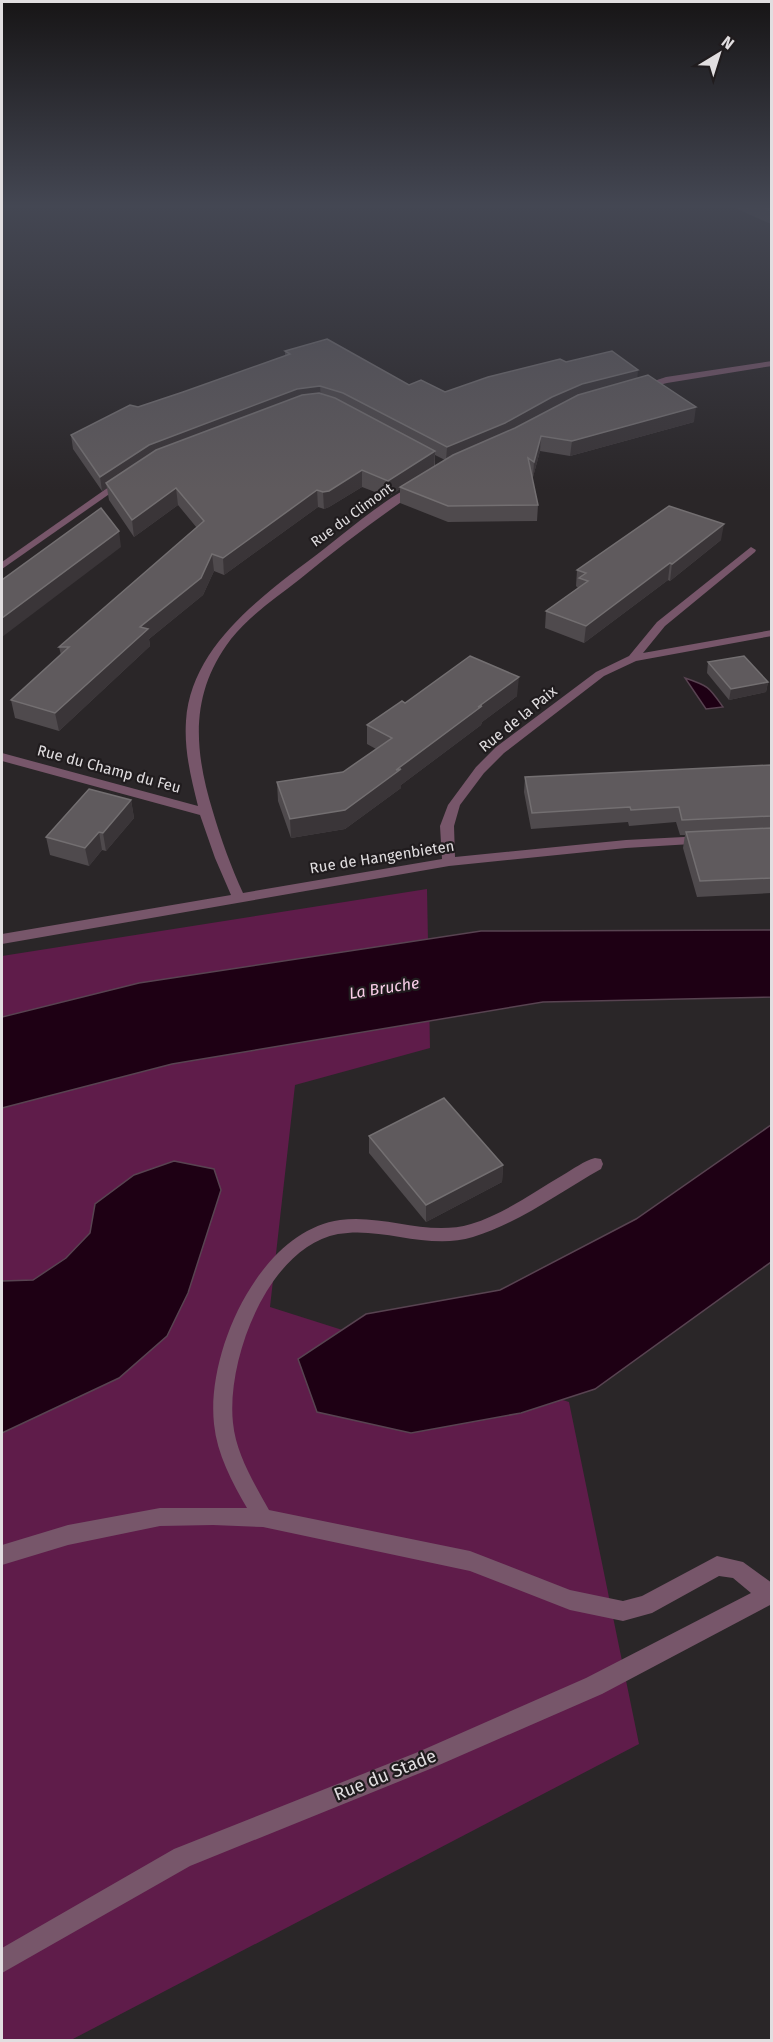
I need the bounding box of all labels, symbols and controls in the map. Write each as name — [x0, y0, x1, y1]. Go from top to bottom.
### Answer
north arrow — [689, 24, 749, 84]
text: N — [718, 32, 738, 53]
street label: Rue du Climont — [308, 479, 397, 550]
street label: Rue de la Paix — [475, 682, 561, 756]
street label: Rue du Champ du Feu — [35, 741, 183, 797]
street label: Rue de Hangenbieten — [308, 837, 456, 877]
water label: La Bruche — [348, 973, 420, 1003]
street label: Rue du Stade — [331, 1744, 439, 1806]

